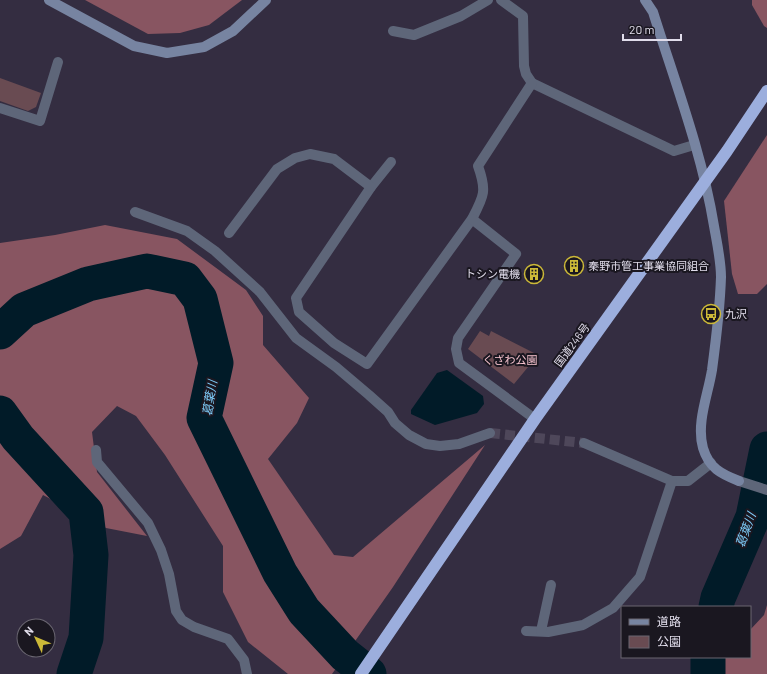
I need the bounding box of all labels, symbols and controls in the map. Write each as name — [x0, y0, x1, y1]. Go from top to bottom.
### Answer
scale bar — [623, 16, 681, 42]
text: 20 m — [629, 22, 655, 36]
building icon: 秦野市管工事業協同組合 — [563, 255, 585, 277]
place label: 秦野市管工事業協同組合 — [588, 259, 709, 272]
building icon: トシン電機 — [523, 263, 545, 285]
place label: トシン電機 — [465, 267, 520, 280]
bus stop icon: 九沢 — [700, 303, 722, 325]
place label: 九沢 — [725, 307, 747, 320]
street label: 国道246号 — [551, 320, 592, 369]
park label: くざわ公園 — [483, 353, 538, 366]
water label: 葛葉川 — [199, 377, 219, 417]
water label: 葛葉川 — [732, 508, 758, 549]
legend — [621, 606, 751, 658]
text: 道路 — [657, 614, 681, 628]
north arrow — [16, 618, 56, 658]
text: N — [21, 624, 36, 638]
text: 公園 — [657, 634, 681, 648]

